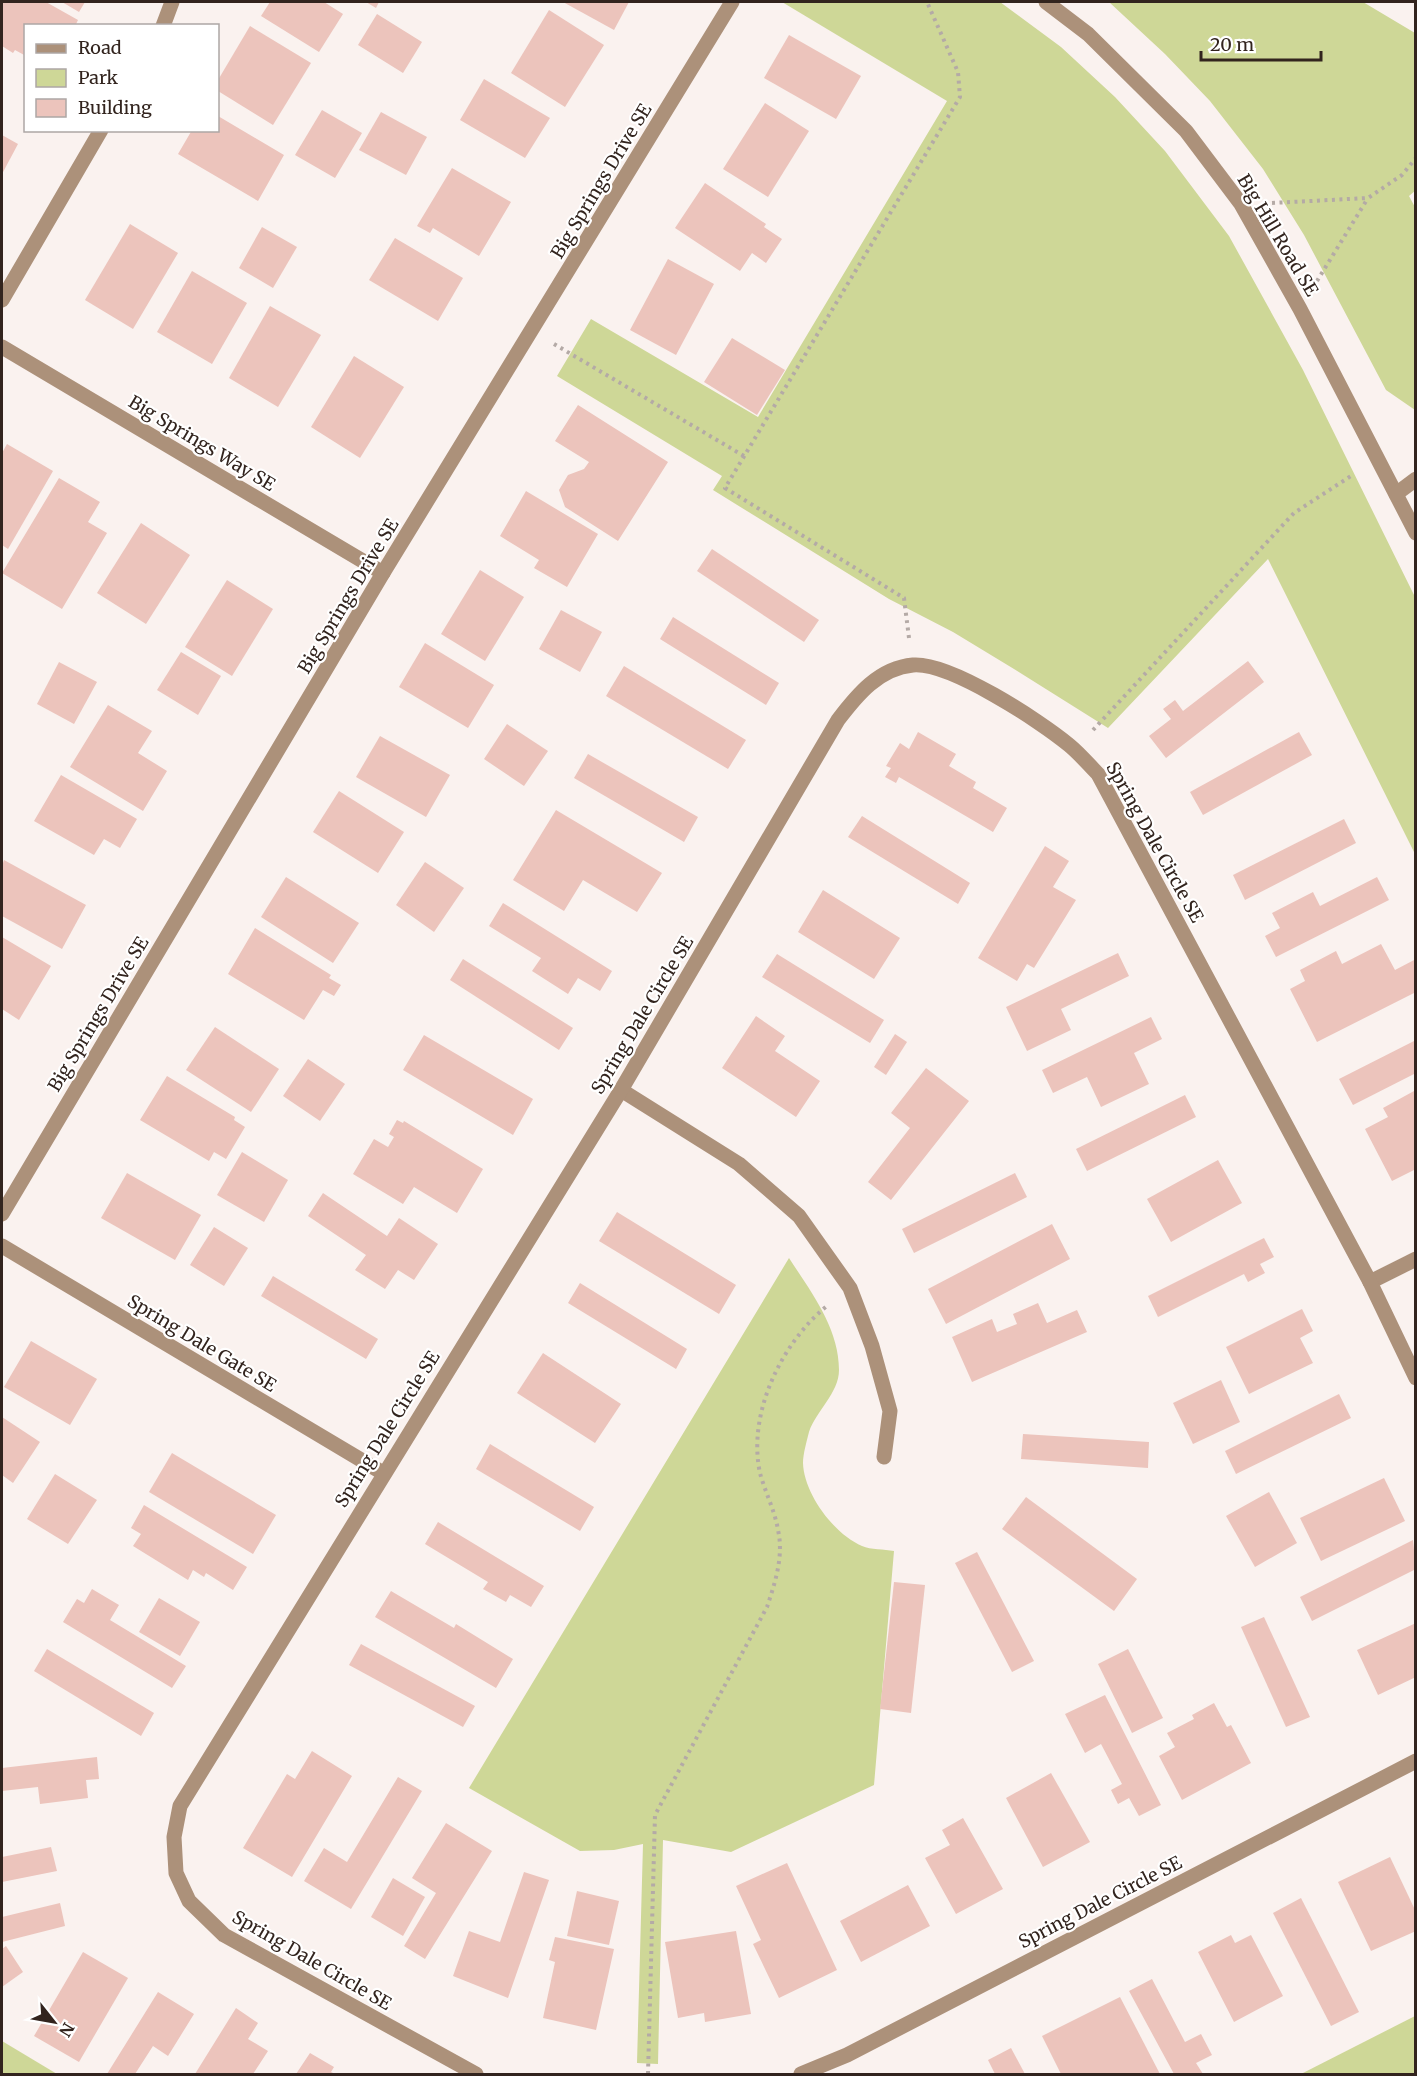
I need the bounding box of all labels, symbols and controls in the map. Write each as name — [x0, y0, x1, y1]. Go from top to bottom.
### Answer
legend — [24, 24, 219, 132]
scale bar — [1201, 24, 1321, 62]
text: 20 m — [1210, 33, 1254, 56]
text: Road — [78, 36, 122, 59]
text: Park — [78, 66, 119, 89]
text: Building — [78, 96, 152, 119]
street label: Big Springs Drive SE — [546, 99, 657, 263]
street label: Big Hill Road SE — [1233, 170, 1324, 301]
street label: Big Springs Way SE — [124, 390, 280, 496]
street label: Big Springs Drive SE — [293, 514, 404, 678]
street label: Spring Dale Circle SE — [1101, 758, 1209, 927]
street label: Spring Dale Circle SE — [586, 931, 699, 1098]
street label: Big Springs Drive SE — [43, 932, 154, 1096]
street label: Spring Dale Gate SE — [123, 1289, 281, 1397]
street label: Spring Dale Circle SE — [330, 1346, 445, 1511]
street label: Spring Dale Circle SE — [1015, 1851, 1186, 1953]
street label: Spring Dale Circle SE — [228, 1905, 396, 2015]
north arrow — [24, 1992, 84, 2052]
text: N — [55, 2019, 79, 2041]

